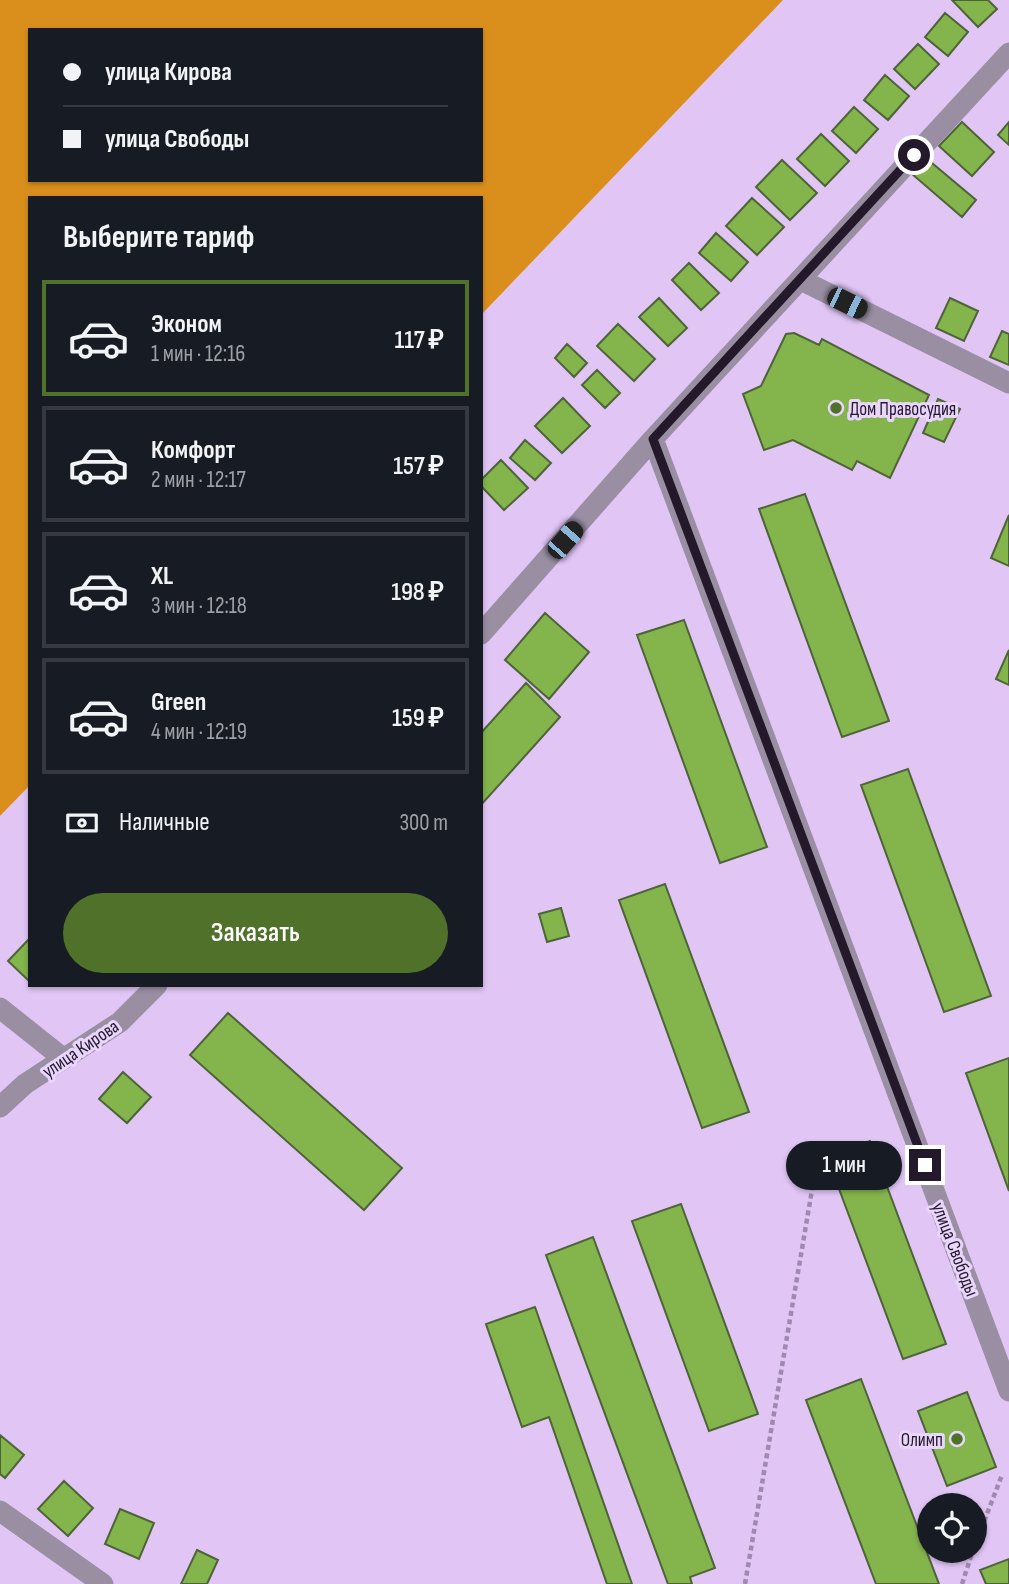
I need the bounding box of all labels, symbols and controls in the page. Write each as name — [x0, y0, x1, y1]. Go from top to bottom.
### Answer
text: улица Кирова — [105, 57, 232, 88]
text: улица Свободы — [105, 124, 249, 155]
route start — [898, 139, 930, 171]
text: Выберите тариф — [63, 218, 254, 257]
car — [824, 284, 871, 322]
icon: car — [67, 307, 130, 370]
text: Эконом — [151, 309, 222, 340]
text: 117 ₽ — [395, 325, 444, 356]
text: 1 мин · 12:16 — [151, 340, 245, 368]
place label: Дом Правосудия — [850, 398, 956, 421]
marker: Дом Правосудия — [828, 400, 844, 416]
icon: car — [67, 433, 130, 496]
text: Комфорт — [151, 435, 235, 466]
text: 157 ₽ — [393, 451, 444, 482]
text: 2 мин · 12:17 — [151, 466, 246, 494]
car — [544, 517, 587, 563]
icon: car — [67, 559, 130, 622]
text: XL — [151, 561, 173, 592]
text: 198 ₽ — [391, 577, 444, 608]
text: 3 мин · 12:18 — [151, 592, 247, 620]
icon: car — [67, 685, 130, 748]
text: Green — [151, 687, 206, 718]
text: 159 ₽ — [392, 703, 444, 734]
text: 4 мин · 12:19 — [151, 718, 247, 746]
icon: cash — [63, 804, 101, 842]
text: Наличные — [119, 807, 210, 838]
text: 300 m — [399, 809, 448, 837]
button: Заказать — [63, 893, 448, 973]
street label: улица Кирова — [38, 1015, 124, 1083]
callout: 1 мин — [785, 1140, 900, 1190]
route end — [909, 1149, 941, 1181]
text: 1 мин — [822, 1151, 866, 1179]
street label: улица Свободы — [926, 1199, 983, 1300]
place label: Олимп — [901, 1429, 943, 1452]
marker: Олимп — [949, 1431, 965, 1447]
map controls — [917, 1493, 987, 1563]
button: locate — [917, 1493, 987, 1563]

